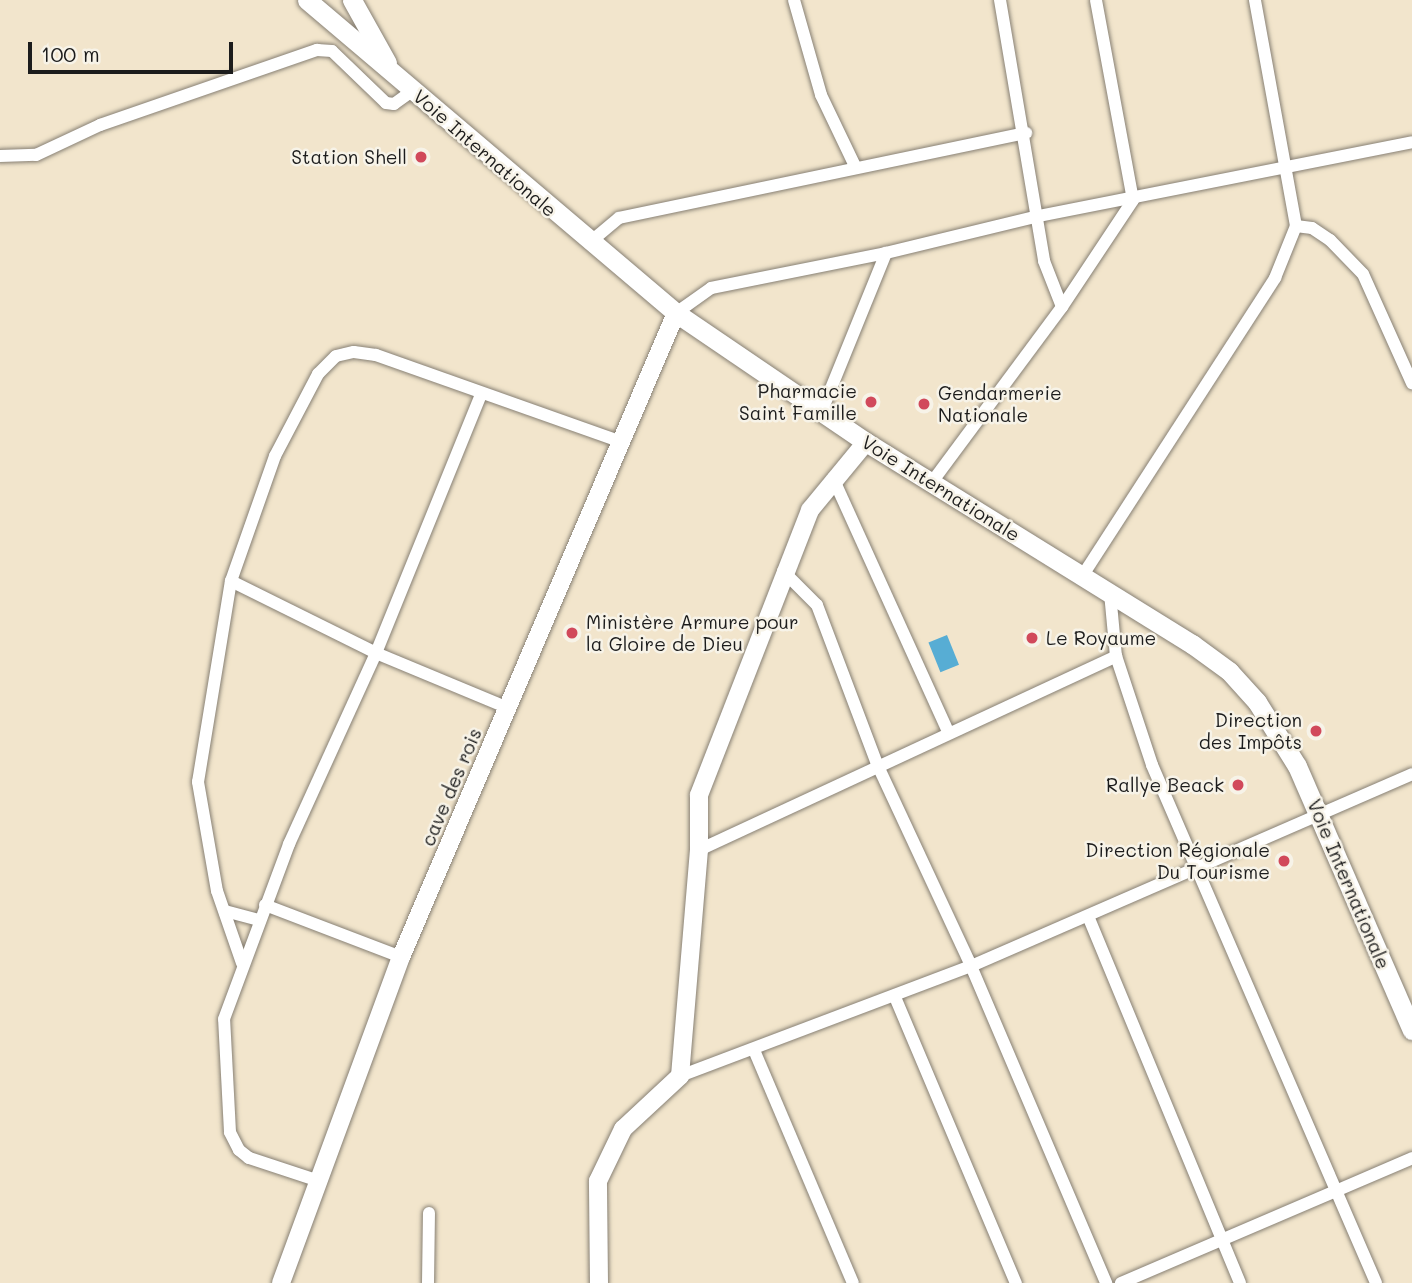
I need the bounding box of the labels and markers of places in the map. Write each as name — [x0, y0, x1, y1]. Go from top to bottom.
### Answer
place label: Station Shell — [291, 146, 407, 168]
marker: Station Shell — [413, 149, 429, 165]
place label: Pharmacie Saint Famille — [739, 380, 857, 424]
place label: Gendarmerie Nationale — [938, 382, 1062, 426]
marker: Pharmacie Saint Famille — [863, 394, 879, 410]
marker: Gendarmerie Nationale — [916, 396, 932, 412]
place label: Ministère Armure pour la Gloire de Dieu — [586, 611, 799, 655]
marker: Ministère Armure pour la Gloire de Dieu — [564, 625, 580, 641]
place label: Le Royaume — [1046, 627, 1156, 649]
marker: Le Royaume — [1024, 630, 1040, 646]
place label: Direction des Impôts — [1199, 709, 1302, 753]
marker: Direction des Impôts — [1308, 723, 1324, 739]
place label: Rallye Beack — [1106, 774, 1224, 796]
marker: Rallye Beack — [1230, 777, 1246, 793]
place label: Direction Régionale Du Tourisme — [1085, 839, 1270, 883]
marker: Direction Régionale Du Tourisme — [1276, 853, 1292, 869]

